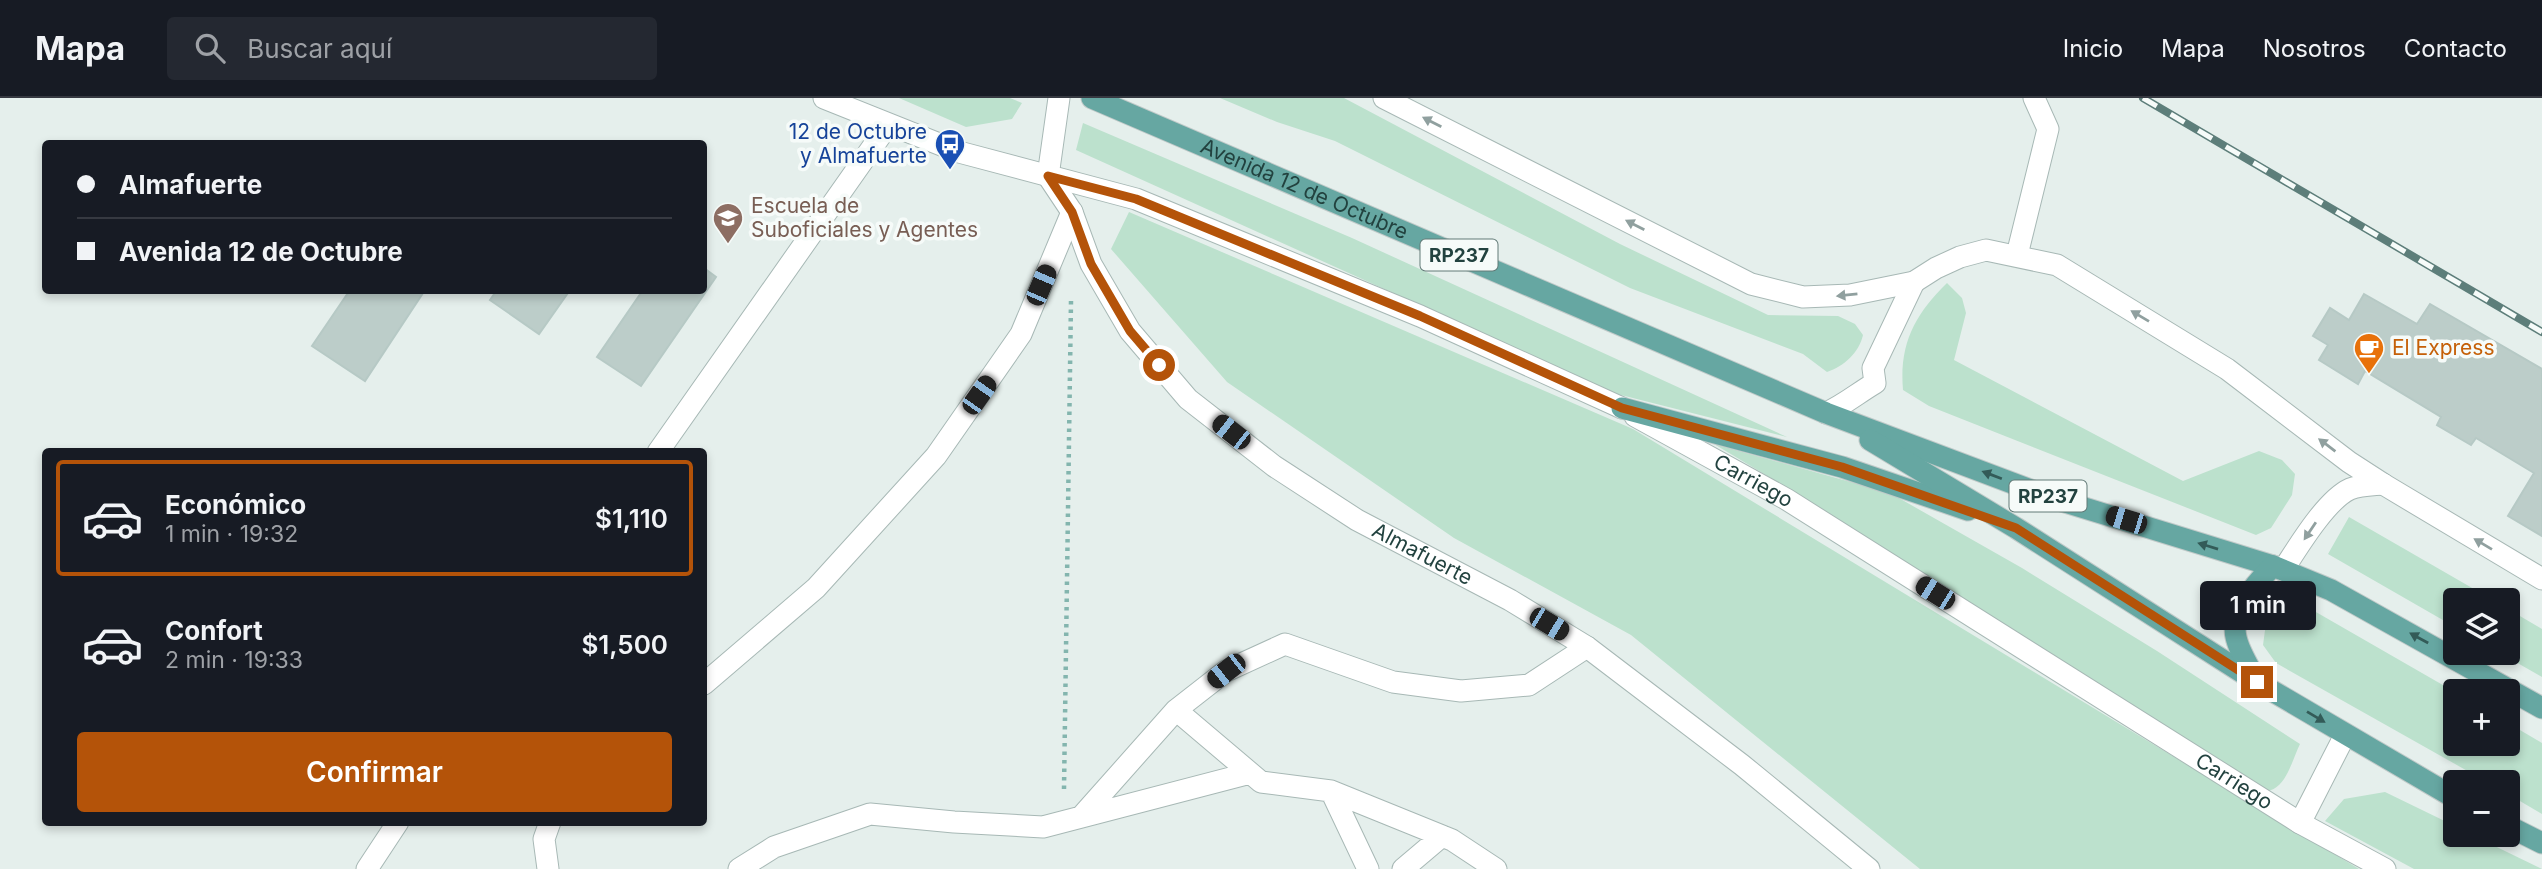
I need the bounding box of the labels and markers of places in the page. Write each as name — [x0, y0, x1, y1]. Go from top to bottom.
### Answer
place label: 12 de Octubre y Almafuerte — [789, 119, 927, 168]
bus stop icon: 12 de Octubre y Almafuerte — [933, 127, 967, 171]
place label: Escuela de Suboficiales y Agentes — [751, 193, 978, 242]
school or university icon: Escuela de Suboficiales y Agentes — [711, 201, 745, 245]
cafe icon: El Express — [2352, 331, 2386, 375]
place label: El Express — [2392, 335, 2495, 360]

